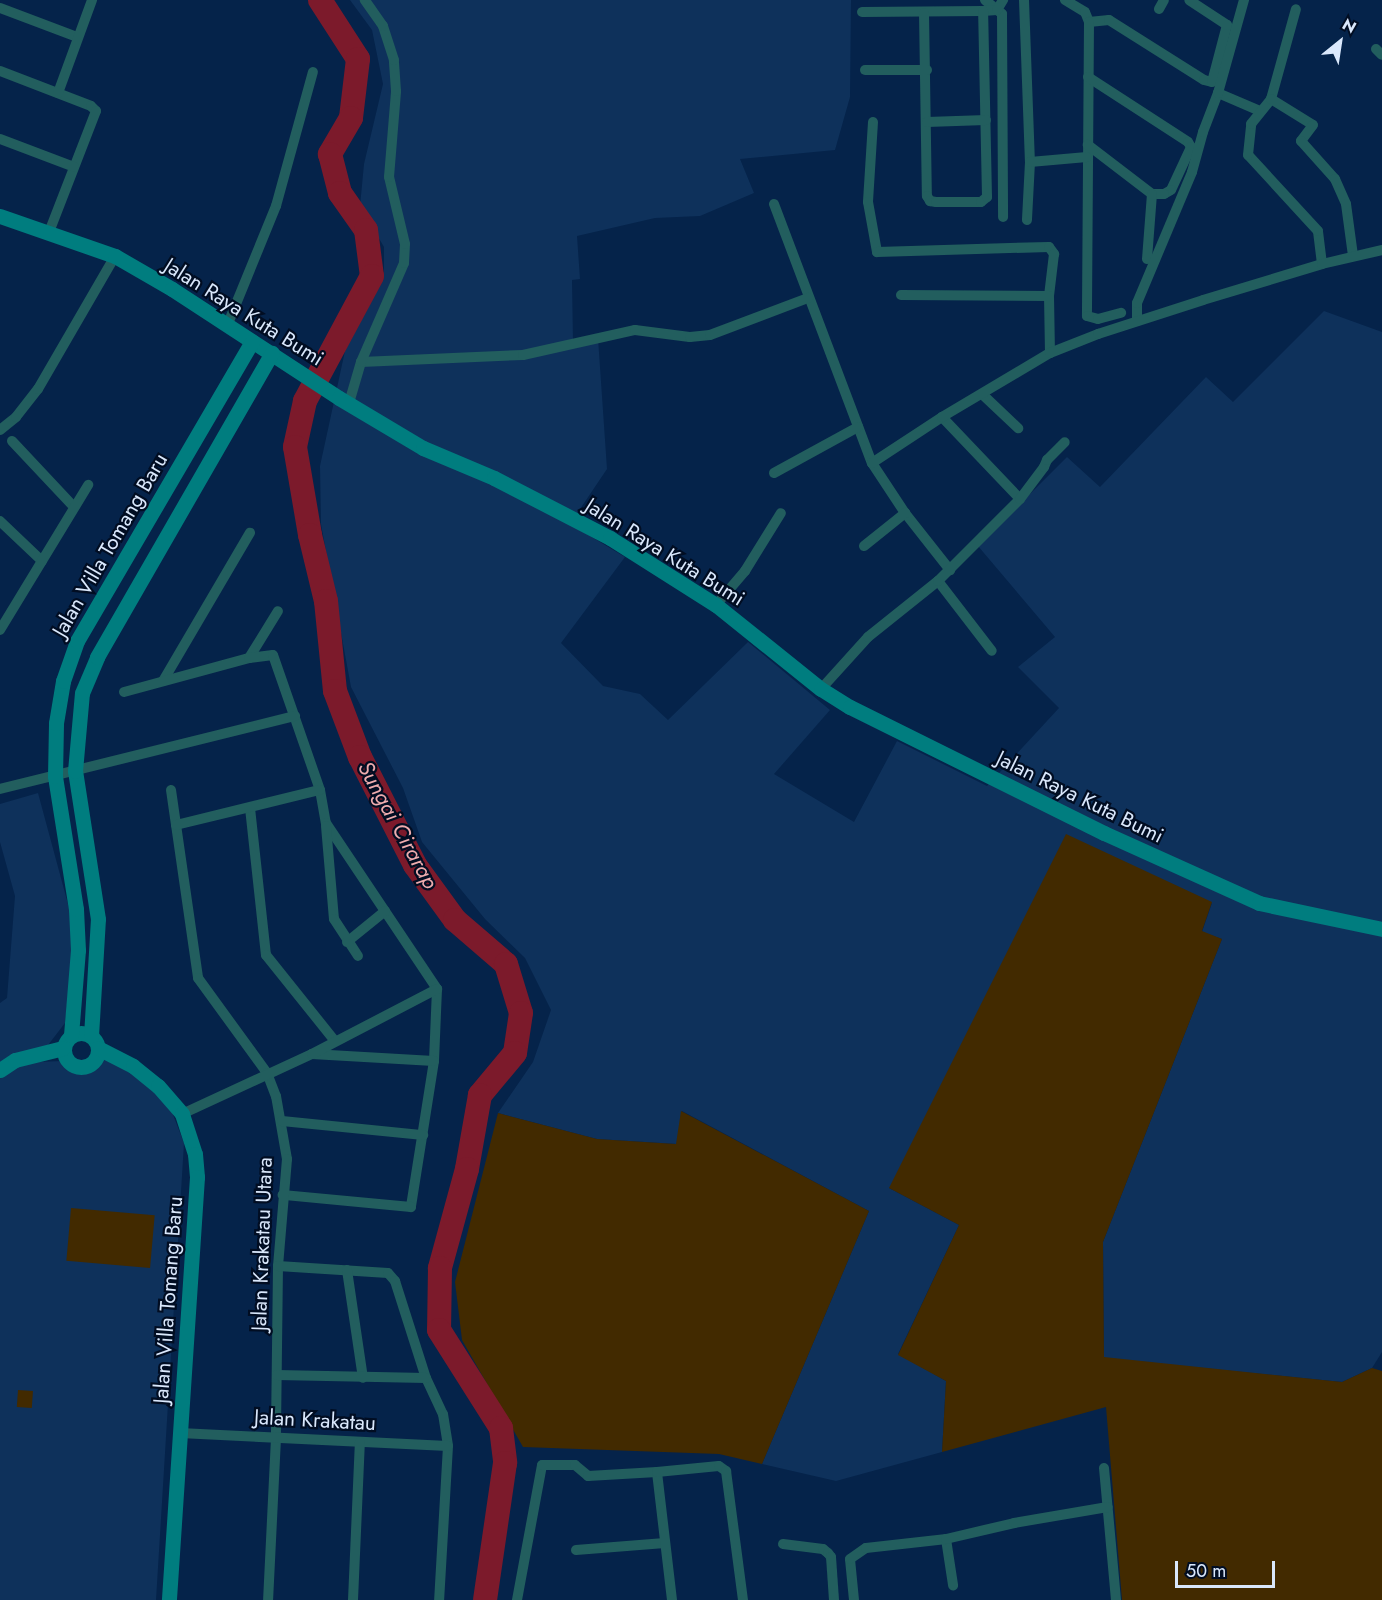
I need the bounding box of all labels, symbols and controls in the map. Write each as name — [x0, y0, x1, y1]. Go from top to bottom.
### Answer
north arrow — [1310, 12, 1370, 72]
text: N — [1338, 13, 1361, 39]
street label: Jalan Raya Kuta Bumi — [160, 253, 328, 371]
street label: Jalan Villa Tomang Baru — [47, 449, 173, 641]
street label: Jalan Raya Kuta Bumi — [581, 493, 749, 611]
street label: Jalan Raya Kuta Bumi — [992, 746, 1168, 848]
water label: Sungai Cirarap — [352, 757, 444, 893]
street label: Jalan Krakatau Utara — [246, 1157, 278, 1331]
street label: Jalan Villa Tomang Baru — [148, 1196, 188, 1404]
street label: Jalan Krakatau — [253, 1404, 377, 1436]
scale bar — [1178, 1549, 1278, 1587]
text: 50 m — [1186, 1558, 1226, 1584]

